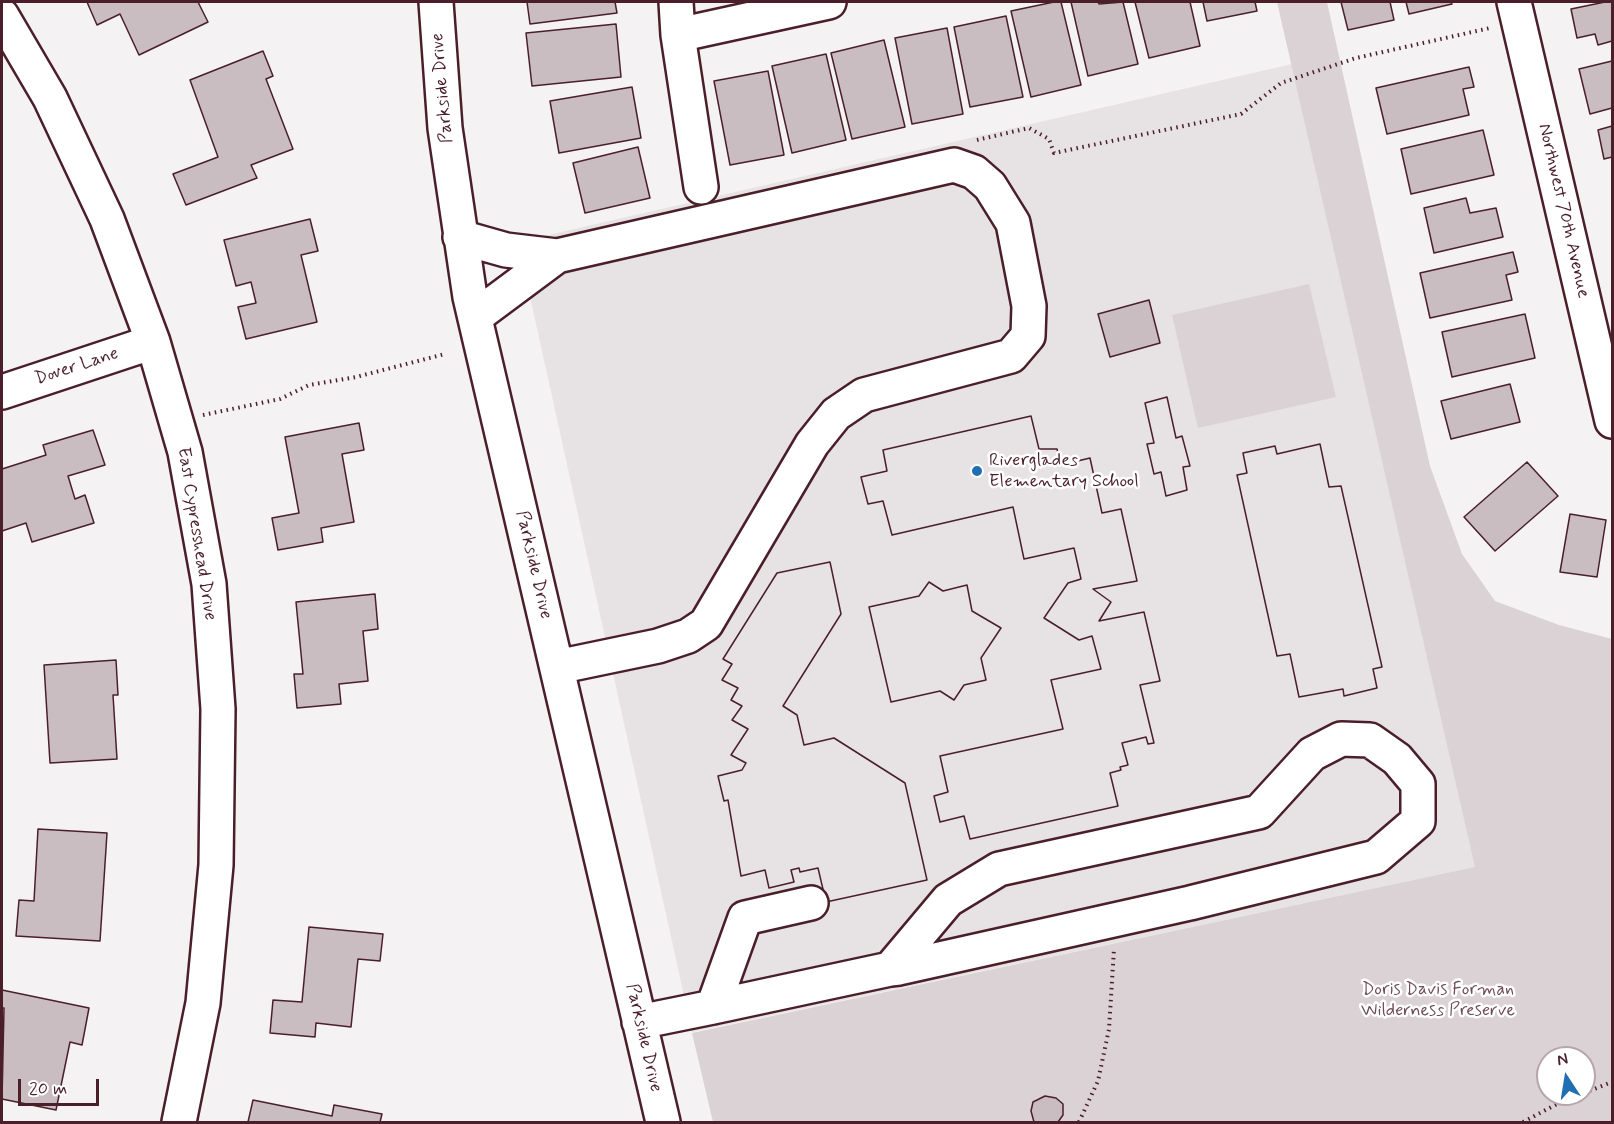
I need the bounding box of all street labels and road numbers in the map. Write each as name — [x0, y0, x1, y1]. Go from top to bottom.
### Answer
street label: Parkside Drive — [427, 32, 459, 144]
street label: Northwest 70th Avenue — [1532, 122, 1594, 300]
street label: Dover Lane — [33, 343, 121, 391]
street label: East Cypresshead Drive — [172, 446, 220, 622]
street label: Parkside Drive — [510, 509, 556, 621]
street label: Parkside Drive — [620, 982, 666, 1094]

